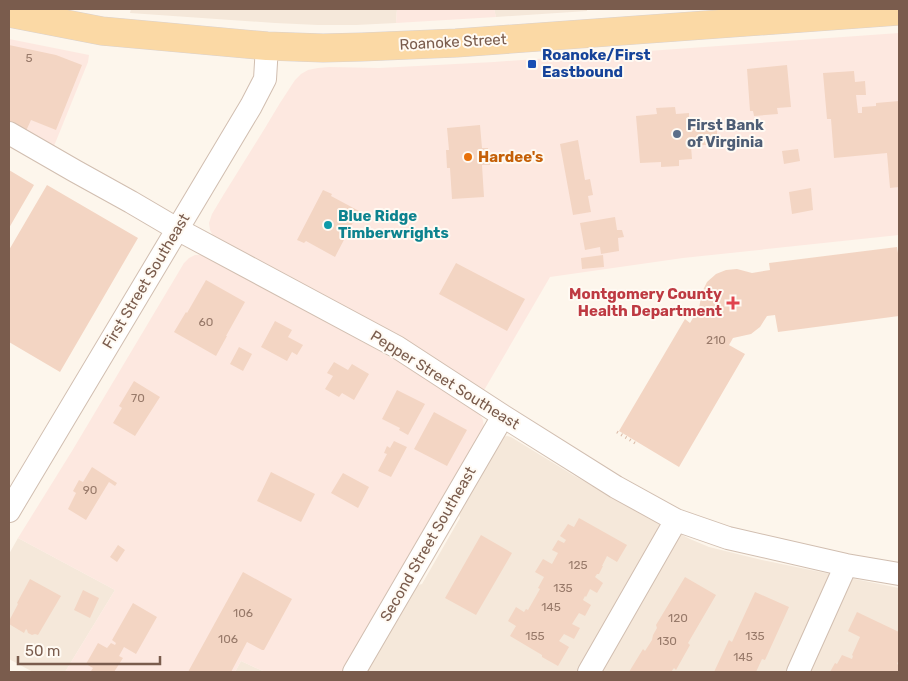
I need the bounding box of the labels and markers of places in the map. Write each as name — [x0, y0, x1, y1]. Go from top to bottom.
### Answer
place label: Roanoke/First Eastbound — [542, 46, 651, 81]
marker: Roanoke/First Eastbound — [526, 58, 538, 70]
place label: First Bank of Virginia — [687, 116, 764, 151]
marker: First Bank of Virginia — [671, 128, 683, 140]
place label: Hardee's — [478, 148, 543, 166]
marker: Hardee's — [462, 151, 474, 163]
place label: Blue Ridge Timberwrights — [338, 207, 449, 242]
marker: Blue Ridge Timberwrights — [322, 219, 334, 231]
place label: Montgomery County Health Department — [569, 285, 722, 320]
marker: Montgomery County Health Department — [726, 296, 740, 310]

